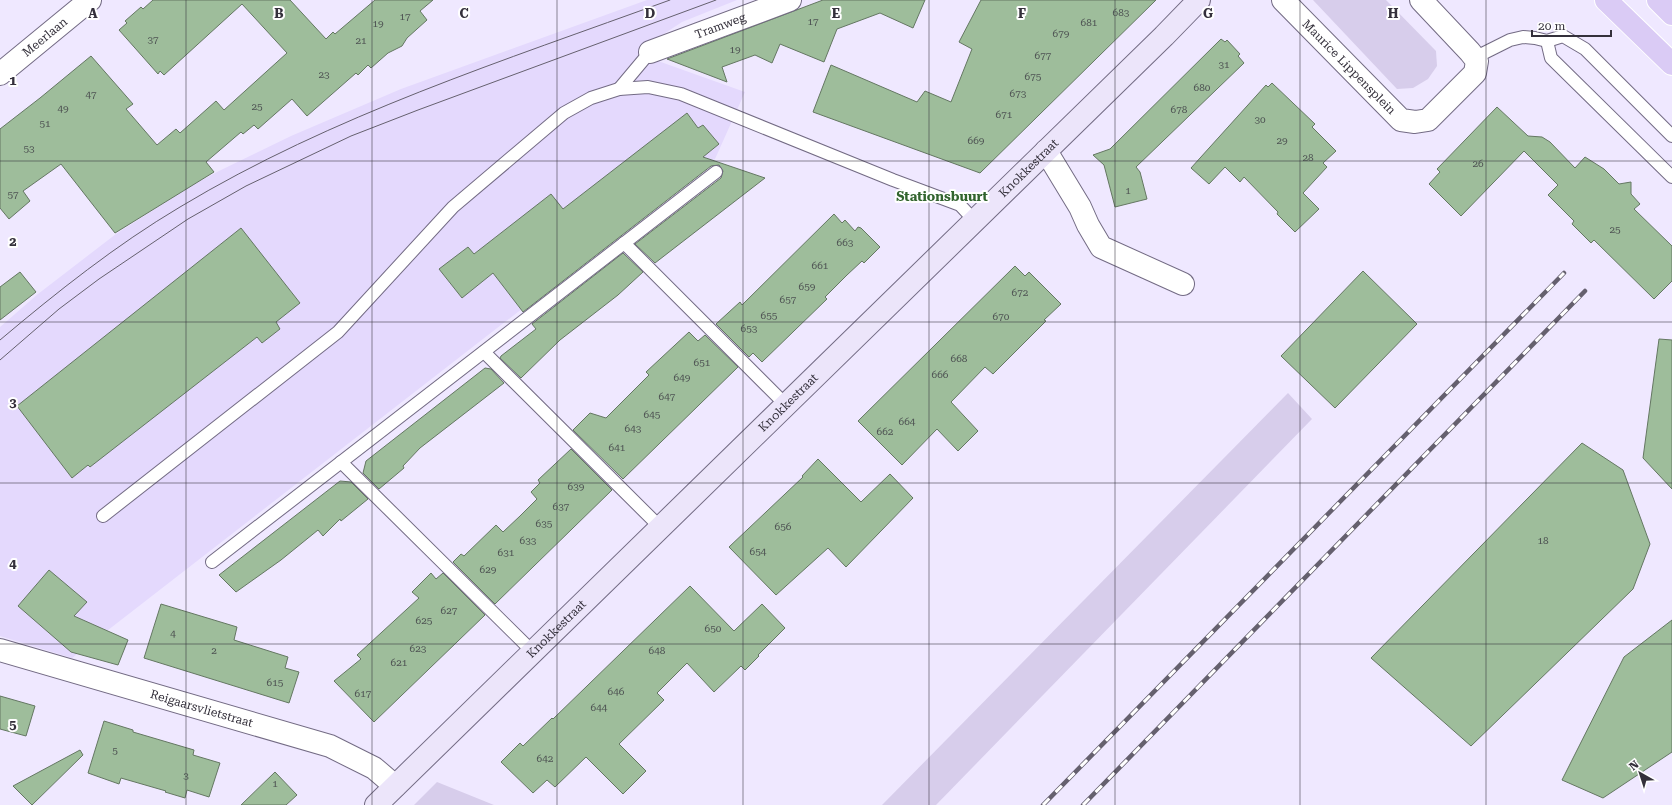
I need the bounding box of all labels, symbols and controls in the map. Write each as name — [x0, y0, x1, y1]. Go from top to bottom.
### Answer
text: A — [88, 6, 98, 21]
text: B — [274, 6, 284, 21]
text: C — [459, 6, 469, 21]
text: D — [645, 6, 655, 21]
text: E — [832, 6, 840, 21]
text: F — [1018, 6, 1026, 21]
text: G — [1203, 6, 1213, 21]
text: H — [1388, 6, 1399, 21]
house number: 683 — [1113, 7, 1130, 18]
street label: Tramweg — [693, 10, 748, 42]
house number: 17 — [399, 11, 411, 22]
scale bar — [1532, 12, 1611, 38]
street label: Meerlaan — [20, 14, 70, 60]
house number: 17 — [807, 16, 819, 27]
house number: 681 — [1081, 17, 1098, 28]
street label: Maurice Lippensplein — [1299, 17, 1399, 117]
house number: 19 — [372, 18, 384, 29]
text: 20 m — [1538, 19, 1565, 33]
house number: 679 — [1053, 28, 1070, 39]
house number: 37 — [147, 34, 159, 45]
house number: 21 — [355, 35, 367, 46]
house number: 19 — [729, 44, 741, 55]
house number: 677 — [1035, 50, 1052, 61]
house number: 31 — [1218, 59, 1230, 70]
house number: 23 — [318, 69, 330, 80]
house number: 675 — [1025, 71, 1042, 82]
text: 1 — [9, 73, 17, 88]
house number: 680 — [1194, 82, 1211, 93]
house number: 673 — [1010, 88, 1027, 99]
house number: 47 — [85, 89, 97, 100]
house number: 25 — [251, 101, 263, 112]
house number: 49 — [57, 103, 69, 114]
house number: 678 — [1171, 104, 1188, 115]
house number: 671 — [996, 109, 1013, 120]
house number: 30 — [1254, 114, 1266, 125]
house number: 51 — [39, 118, 51, 129]
house number: 669 — [968, 135, 985, 146]
house number: 29 — [1276, 135, 1288, 146]
street label: Knokkestraat — [996, 136, 1062, 200]
house number: 53 — [23, 143, 35, 154]
house number: 28 — [1302, 152, 1314, 163]
house number: 26 — [1472, 158, 1484, 169]
house number: 1 — [1125, 185, 1131, 196]
house number: 57 — [7, 189, 19, 200]
district label: Stationsbuurt — [896, 189, 989, 204]
house number: 25 — [1609, 224, 1621, 235]
text: 2 — [9, 234, 17, 249]
house number: 663 — [837, 237, 854, 248]
house number: 661 — [812, 260, 829, 271]
house number: 659 — [799, 281, 816, 292]
house number: 672 — [1012, 287, 1029, 298]
house number: 657 — [780, 294, 797, 305]
house number: 655 — [761, 310, 778, 321]
house number: 670 — [993, 311, 1010, 322]
house number: 653 — [741, 323, 758, 334]
house number: 668 — [951, 353, 968, 364]
house number: 651 — [694, 357, 711, 368]
house number: 666 — [932, 369, 949, 380]
street label: Knokkestraat — [756, 370, 821, 435]
house number: 649 — [674, 372, 691, 383]
house number: 647 — [659, 391, 676, 402]
text: 3 — [9, 395, 17, 410]
house number: 645 — [644, 409, 661, 420]
house number: 664 — [899, 416, 916, 427]
house number: 643 — [625, 423, 642, 434]
house number: 662 — [877, 426, 894, 437]
house number: 641 — [609, 442, 626, 453]
house number: 639 — [568, 481, 585, 492]
house number: 637 — [553, 501, 570, 512]
house number: 635 — [536, 518, 553, 529]
house number: 656 — [775, 521, 792, 532]
house number: 633 — [520, 535, 537, 546]
house number: 18 — [1537, 535, 1549, 546]
house number: 654 — [750, 546, 767, 557]
house number: 631 — [498, 547, 515, 558]
text: 4 — [9, 556, 17, 571]
house number: 629 — [480, 564, 497, 575]
street label: Knokkestraat — [524, 597, 589, 661]
house number: 627 — [441, 605, 458, 616]
house number: 625 — [416, 615, 433, 626]
house number: 650 — [705, 623, 722, 634]
house number: 4 — [170, 628, 176, 639]
house number: 623 — [410, 643, 427, 654]
house number: 2 — [211, 645, 217, 656]
house number: 648 — [649, 645, 666, 656]
house number: 621 — [391, 657, 408, 668]
house number: 615 — [267, 677, 284, 688]
house number: 646 — [608, 686, 625, 697]
street label: Reigaarsvlietstraat — [149, 687, 255, 730]
house number: 617 — [355, 688, 372, 699]
house number: 644 — [591, 702, 608, 713]
text: 5 — [9, 717, 17, 732]
house number: 5 — [112, 745, 118, 756]
house number: 642 — [537, 753, 554, 764]
north arrow — [1620, 753, 1660, 793]
text: N — [1627, 758, 1642, 773]
house number: 3 — [183, 770, 189, 781]
house number: 1 — [272, 778, 278, 789]

